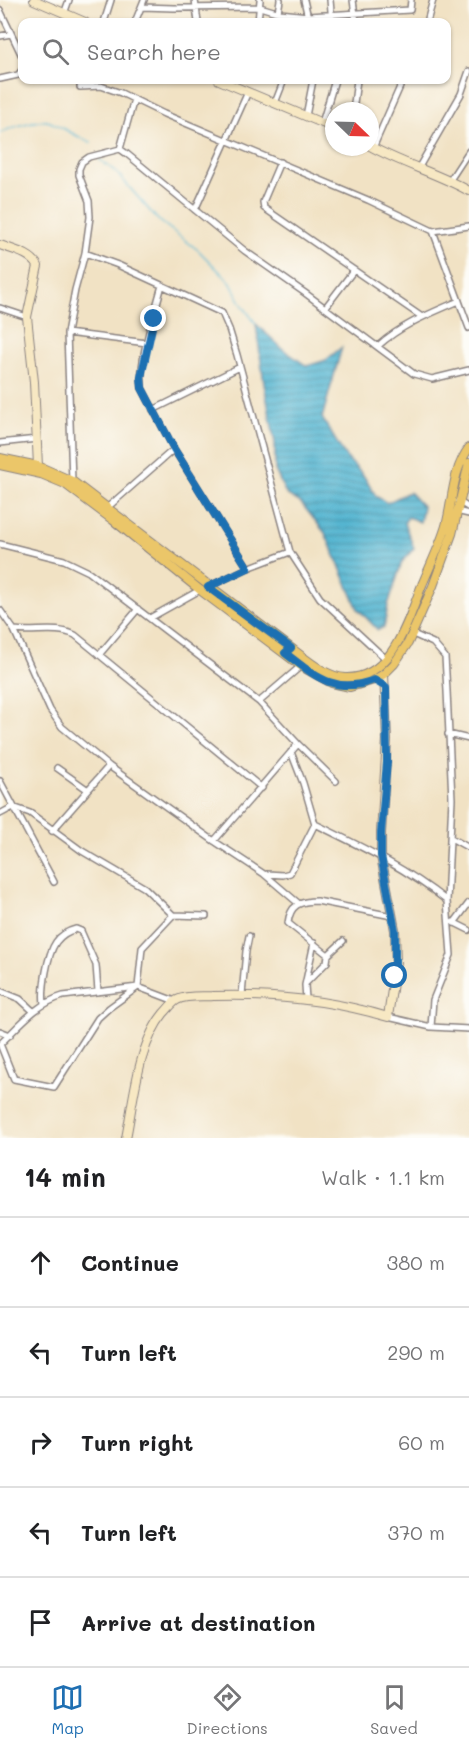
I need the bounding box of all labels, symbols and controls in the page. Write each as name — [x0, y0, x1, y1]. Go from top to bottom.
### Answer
search box — [18, 18, 451, 84]
icon: search — [39, 35, 72, 68]
text: Search here — [87, 37, 221, 66]
north arrow — [325, 102, 379, 156]
route end — [140, 305, 166, 331]
route start — [381, 962, 407, 988]
text: 14 min — [24, 1160, 106, 1194]
text: Walk · 1.1 km — [321, 1164, 445, 1190]
icon: ahead — [24, 1246, 57, 1279]
text: Continue — [81, 1248, 179, 1277]
text: 380 m — [387, 1249, 445, 1275]
icon: left — [24, 1336, 57, 1369]
text: Turn left — [81, 1338, 177, 1367]
text: 290 m — [387, 1339, 445, 1365]
icon: right — [24, 1426, 57, 1459]
text: Turn right — [81, 1428, 193, 1457]
text: 60 m — [398, 1429, 445, 1455]
icon: left — [24, 1516, 57, 1549]
text: Turn left — [81, 1518, 177, 1547]
text: 370 m — [387, 1519, 445, 1545]
icon: arrive — [24, 1606, 57, 1639]
text: Arrive at destination — [81, 1608, 316, 1637]
tab: Map — [51, 1681, 84, 1738]
tab: Directions — [187, 1681, 268, 1738]
tab: Saved — [370, 1681, 418, 1738]

